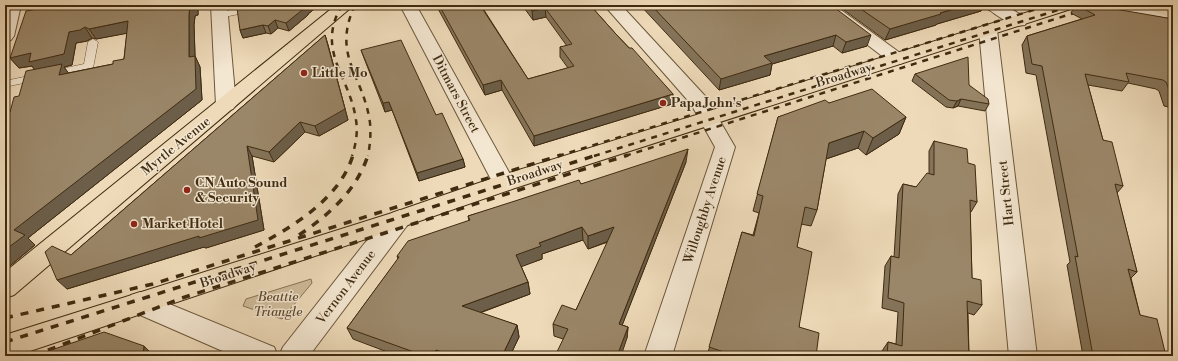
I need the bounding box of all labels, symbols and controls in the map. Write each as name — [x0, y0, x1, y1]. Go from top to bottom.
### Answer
street label: Ditmars Street — [429, 52, 483, 136]
street label: Broadway — [813, 59, 875, 91]
place label: Little Mo — [312, 65, 368, 81]
marker: Little Mo — [299, 68, 309, 78]
place label: Papa John's — [671, 95, 742, 111]
marker: Papa John's — [658, 98, 668, 108]
street label: Myrtle Avenue — [138, 113, 214, 179]
street label: Willoughby Avenue — [680, 154, 730, 266]
street label: Broadway — [504, 156, 566, 190]
street label: Hart Street — [995, 159, 1017, 226]
place label: CN Auto Sound & Security — [195, 175, 288, 206]
marker: CN Auto Sound & Security — [182, 185, 192, 195]
place label: Market Hotel — [142, 216, 224, 232]
marker: Market Hotel — [129, 219, 139, 229]
street label: Vernon Avenue — [312, 246, 379, 328]
street label: Broadway — [197, 258, 259, 292]
park label: Beattie Triangle — [254, 289, 302, 320]

